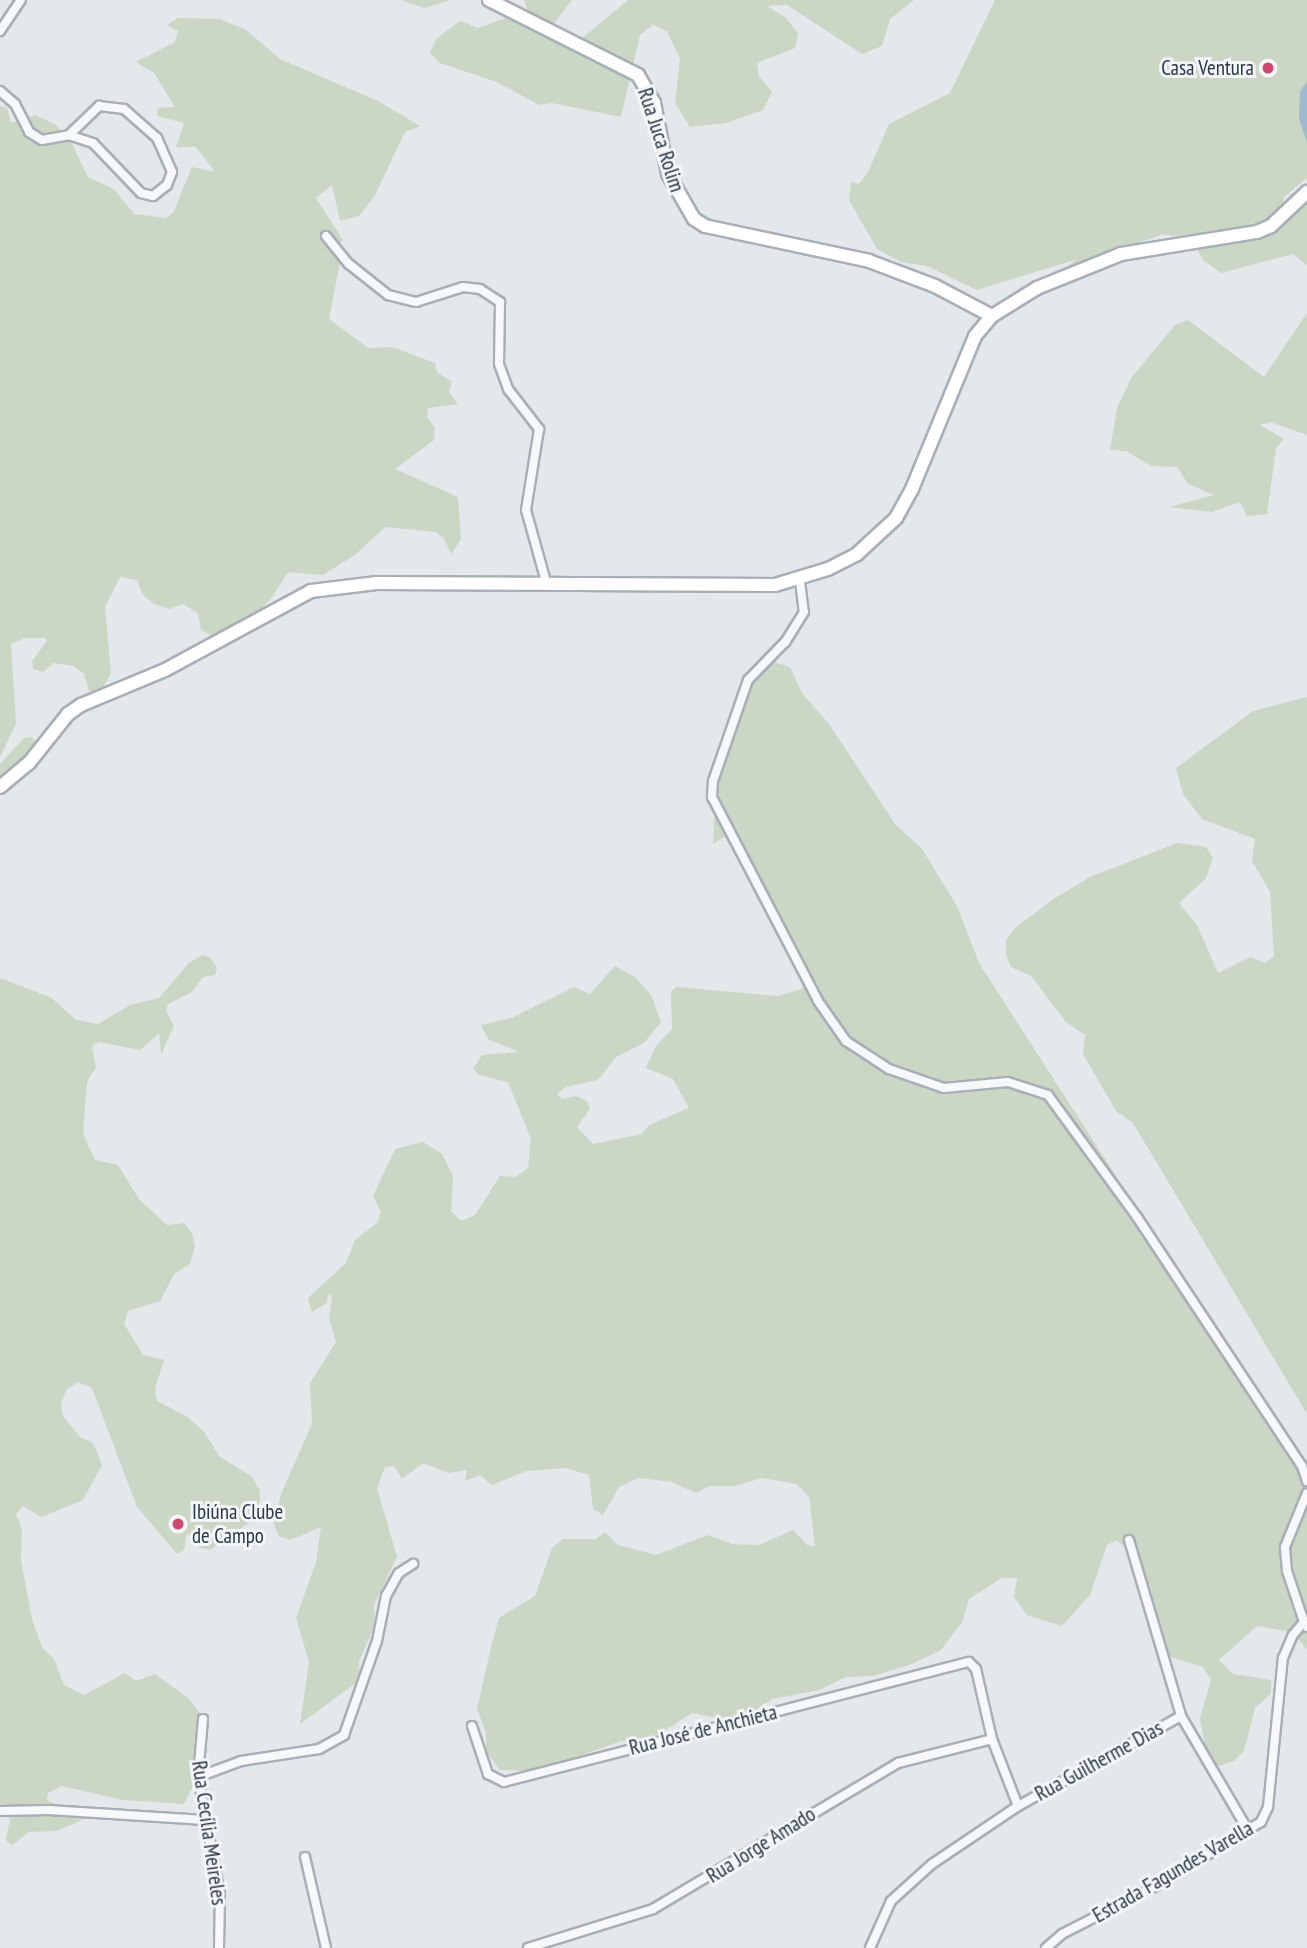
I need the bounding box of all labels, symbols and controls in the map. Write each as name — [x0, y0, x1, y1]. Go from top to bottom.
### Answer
place label: Casa Ventura — [1161, 55, 1254, 81]
marker: Casa Ventura — [1260, 60, 1276, 76]
street label: Rua Juca Rolim — [632, 85, 690, 195]
place label: Ibiúna Clube de Campo — [192, 1499, 283, 1549]
marker: Ibiúna Clube de Campo — [170, 1516, 186, 1532]
street label: Rua José de Anchieta — [626, 1699, 780, 1761]
street label: Rua Guilherme Dias — [1031, 1715, 1167, 1807]
street label: Rua Cecília Meireles — [186, 1759, 232, 1907]
street label: Rua Jorge Amado — [702, 1801, 820, 1889]
street label: Estrada Fagundes Varella — [1088, 1816, 1258, 1928]

